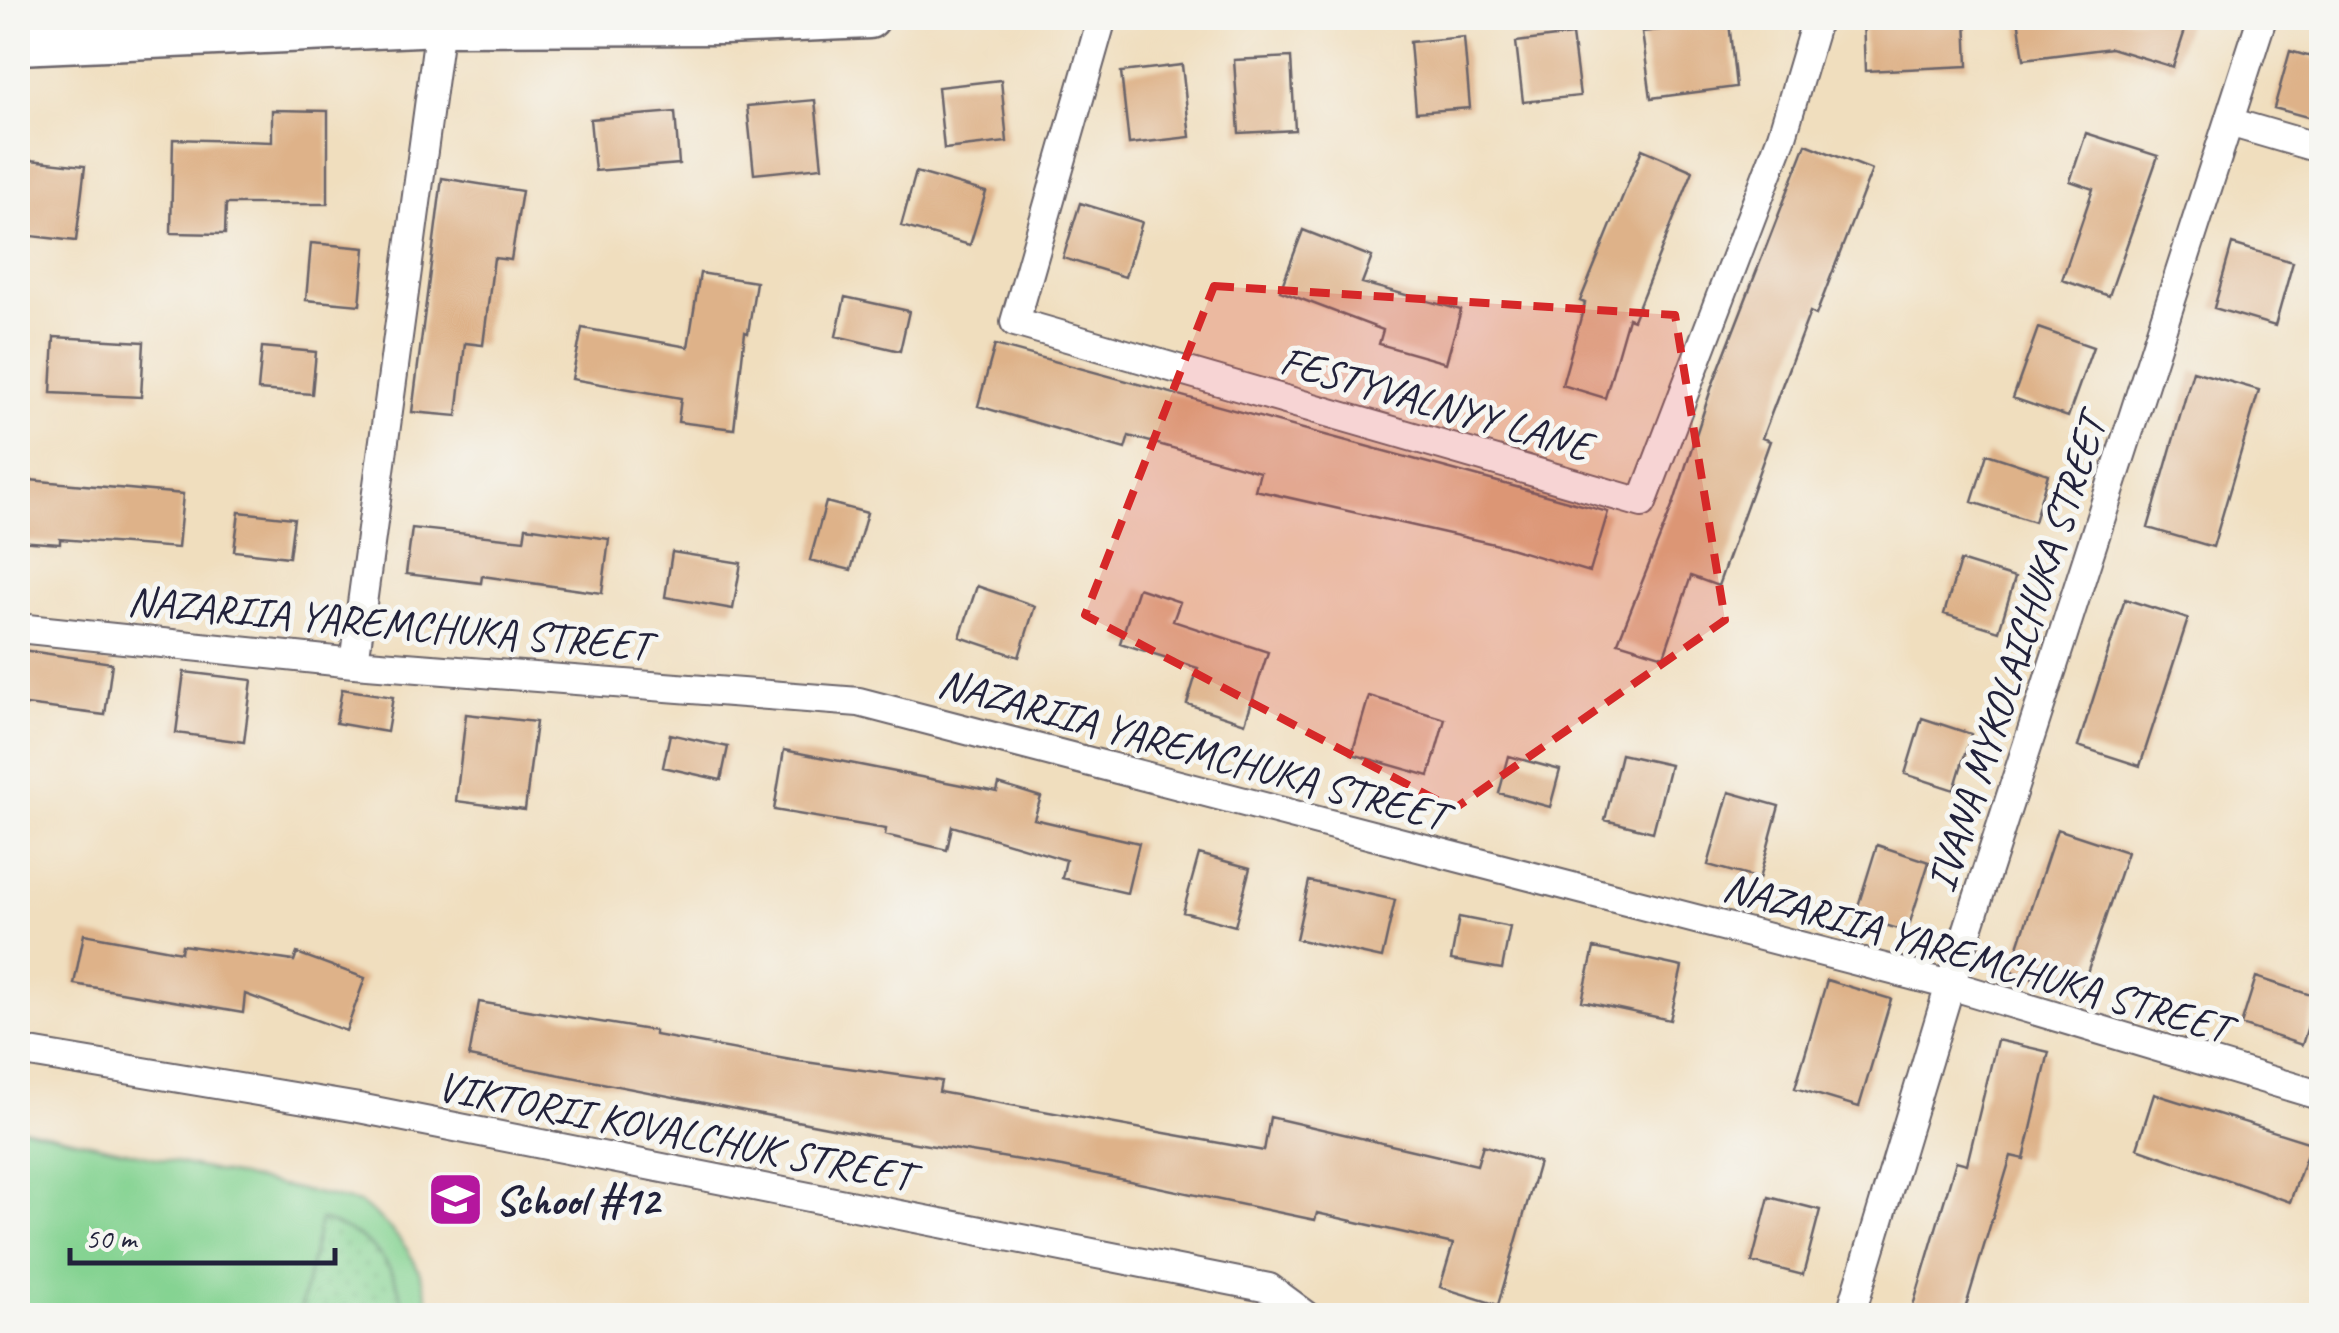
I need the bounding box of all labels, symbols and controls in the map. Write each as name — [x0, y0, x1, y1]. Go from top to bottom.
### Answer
street label: FESTYVALNYY LANE — [1274, 334, 1602, 474]
street label: IVANA MYKOLAICHUKA STREET — [1914, 400, 2121, 898]
street label: NAZARIIA YAREMCHUKA STREET — [126, 574, 661, 673]
street label: NAZARIIA YAREMCHUKA STREET — [933, 656, 1461, 845]
street label: NAZARIIA YAREMCHUKA STREET — [1717, 860, 2244, 1058]
street label: VIKTORII KOVALCHUK STREET — [433, 1060, 926, 1205]
school or university icon: School #12 — [426, 1169, 486, 1229]
place label: School #12 — [495, 1174, 663, 1227]
scale bar — [70, 1203, 335, 1265]
text: 50 m — [85, 1219, 138, 1257]

